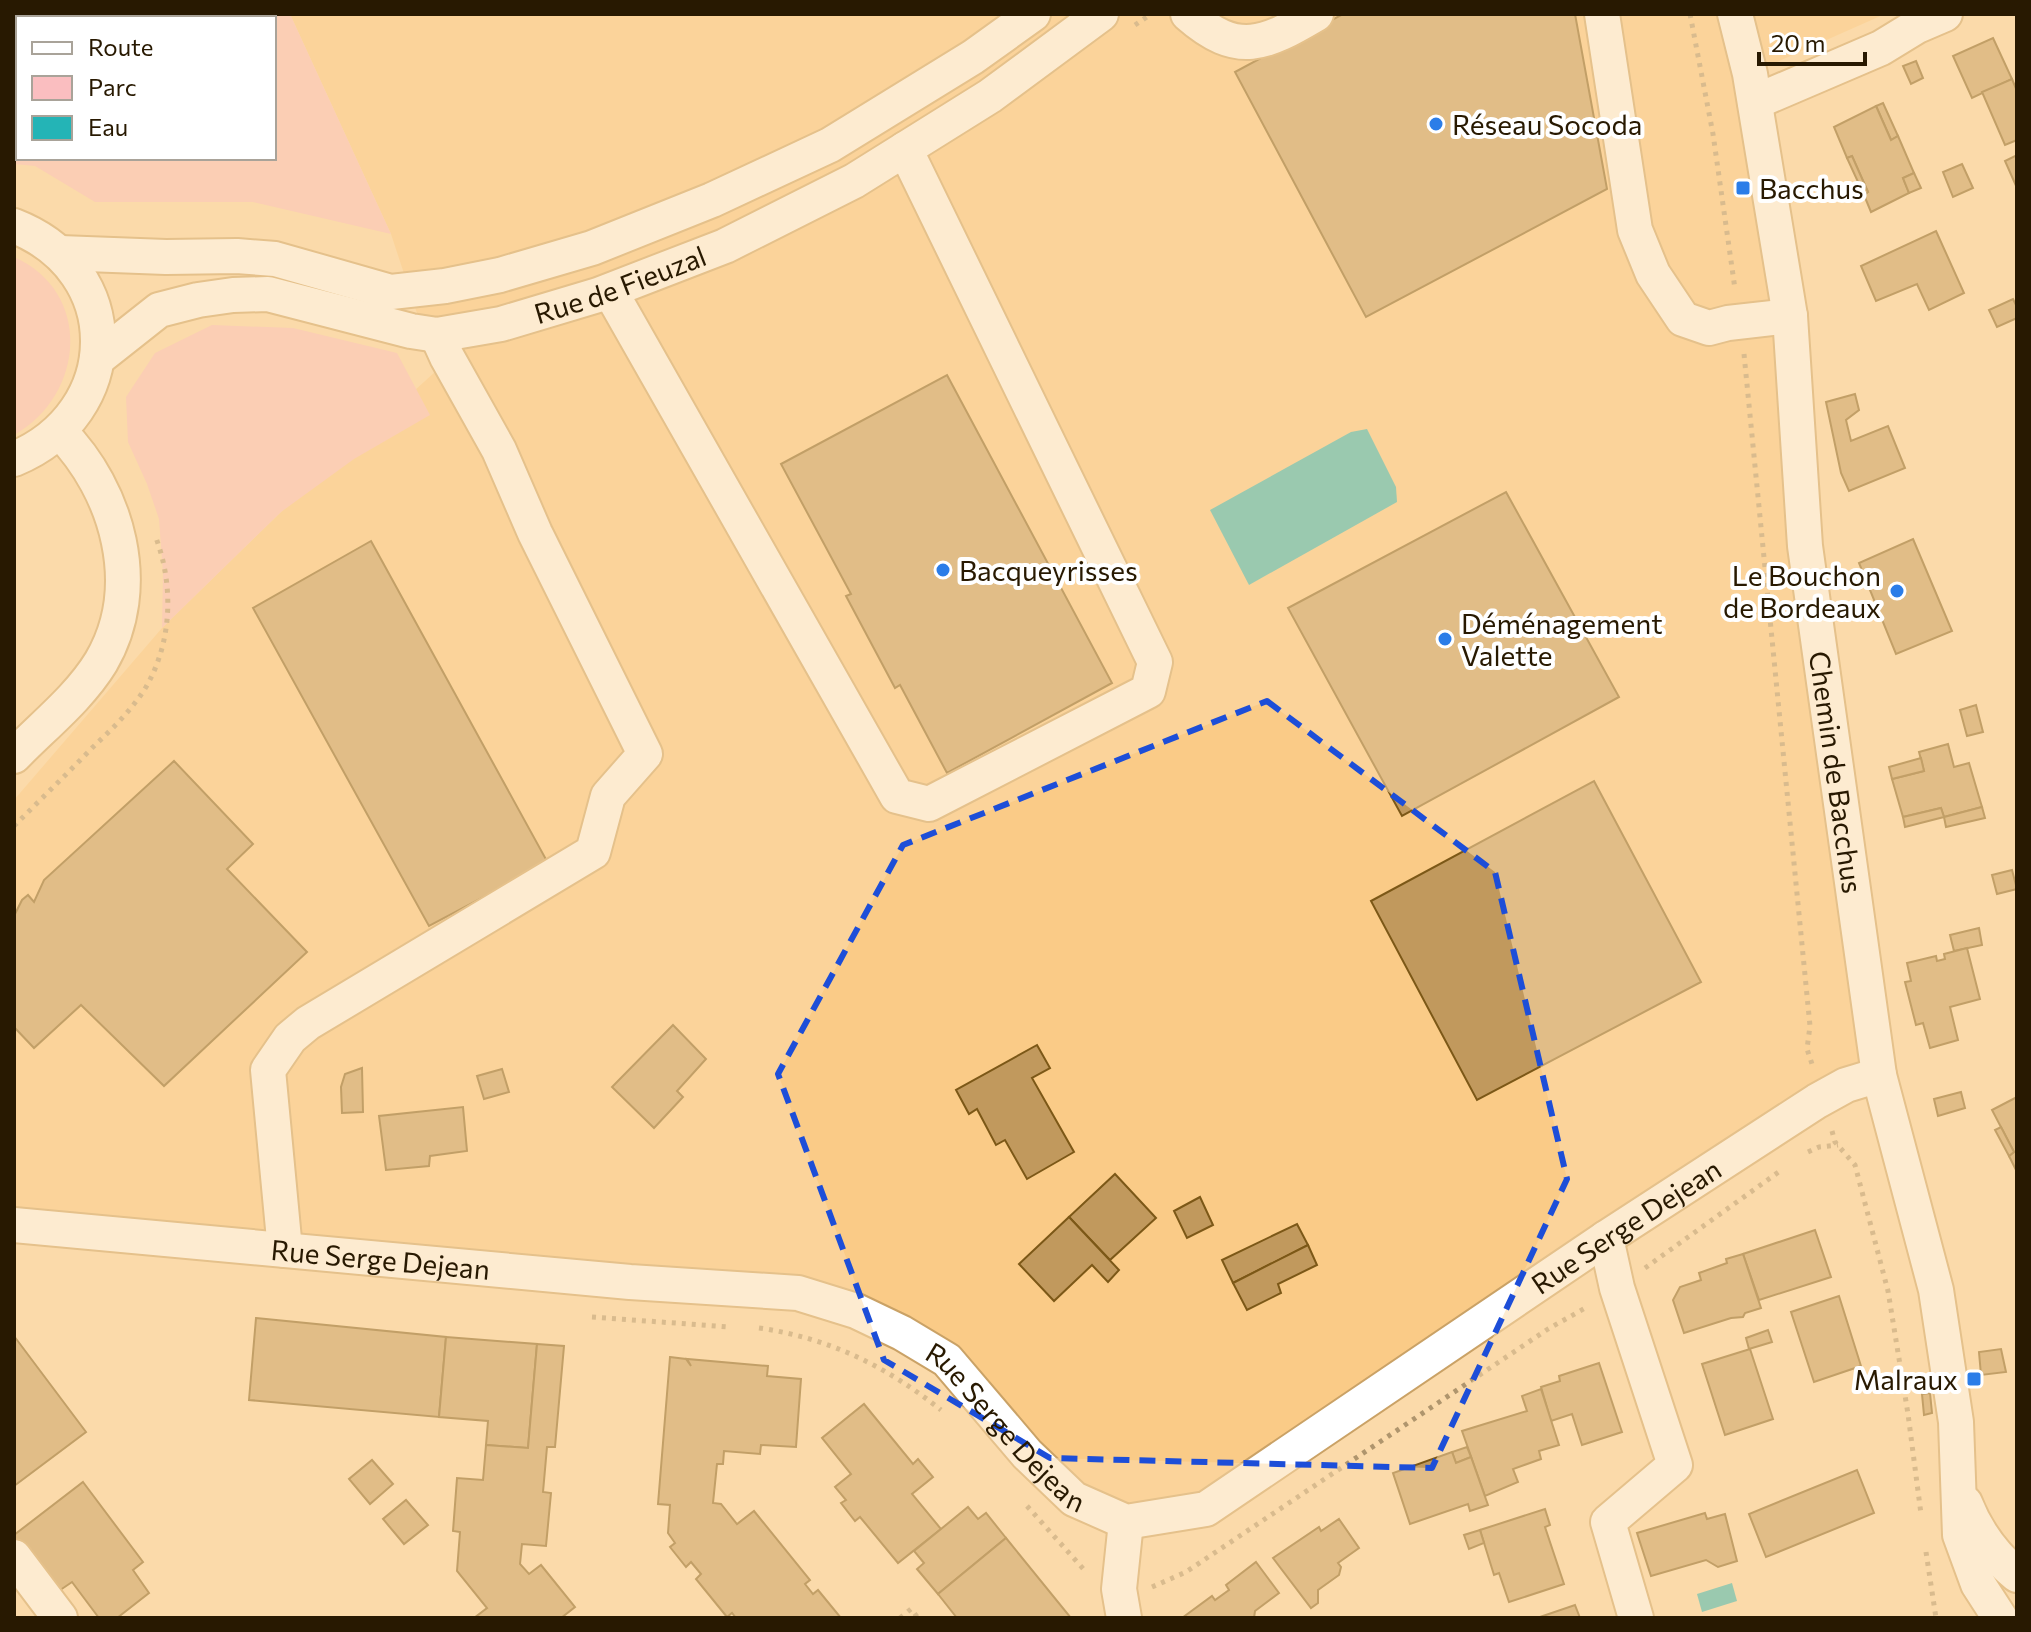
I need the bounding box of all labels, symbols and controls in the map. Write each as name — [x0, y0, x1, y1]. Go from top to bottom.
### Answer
legend — [16, 16, 276, 160]
scale bar — [1759, 16, 1865, 66]
text: 20 m — [1771, 28, 1825, 57]
text: Route — [88, 32, 153, 61]
text: Parc — [88, 72, 137, 101]
place label: Réseau Socoda — [1452, 107, 1642, 141]
text: Eau — [88, 112, 128, 141]
marker: Réseau Socoda — [1427, 115, 1445, 133]
place label: Bacchus — [1759, 171, 1864, 205]
marker: Bacchus — [1734, 179, 1752, 197]
street label: Rue de Fieuzal — [530, 238, 711, 330]
place label: Bacqueyrisses — [959, 553, 1138, 587]
place label: Le Bouchon de Bordeaux — [1723, 558, 1881, 624]
marker: Bacqueyrisses — [934, 561, 952, 579]
marker: Le Bouchon de Bordeaux — [1888, 582, 1906, 600]
place label: Déménagement Valette — [1461, 606, 1663, 672]
marker: Déménagement Valette — [1436, 630, 1454, 648]
street label: Chemin de Bacchus — [1803, 649, 1870, 896]
street label: Rue Serge Dejean — [1525, 1151, 1727, 1301]
street label: Rue Serge Dejean — [269, 1232, 491, 1286]
street label: Rue Serge Dejean — [920, 1335, 1090, 1519]
place label: Malraux — [1854, 1362, 1958, 1396]
marker: Malraux — [1965, 1370, 1983, 1388]

